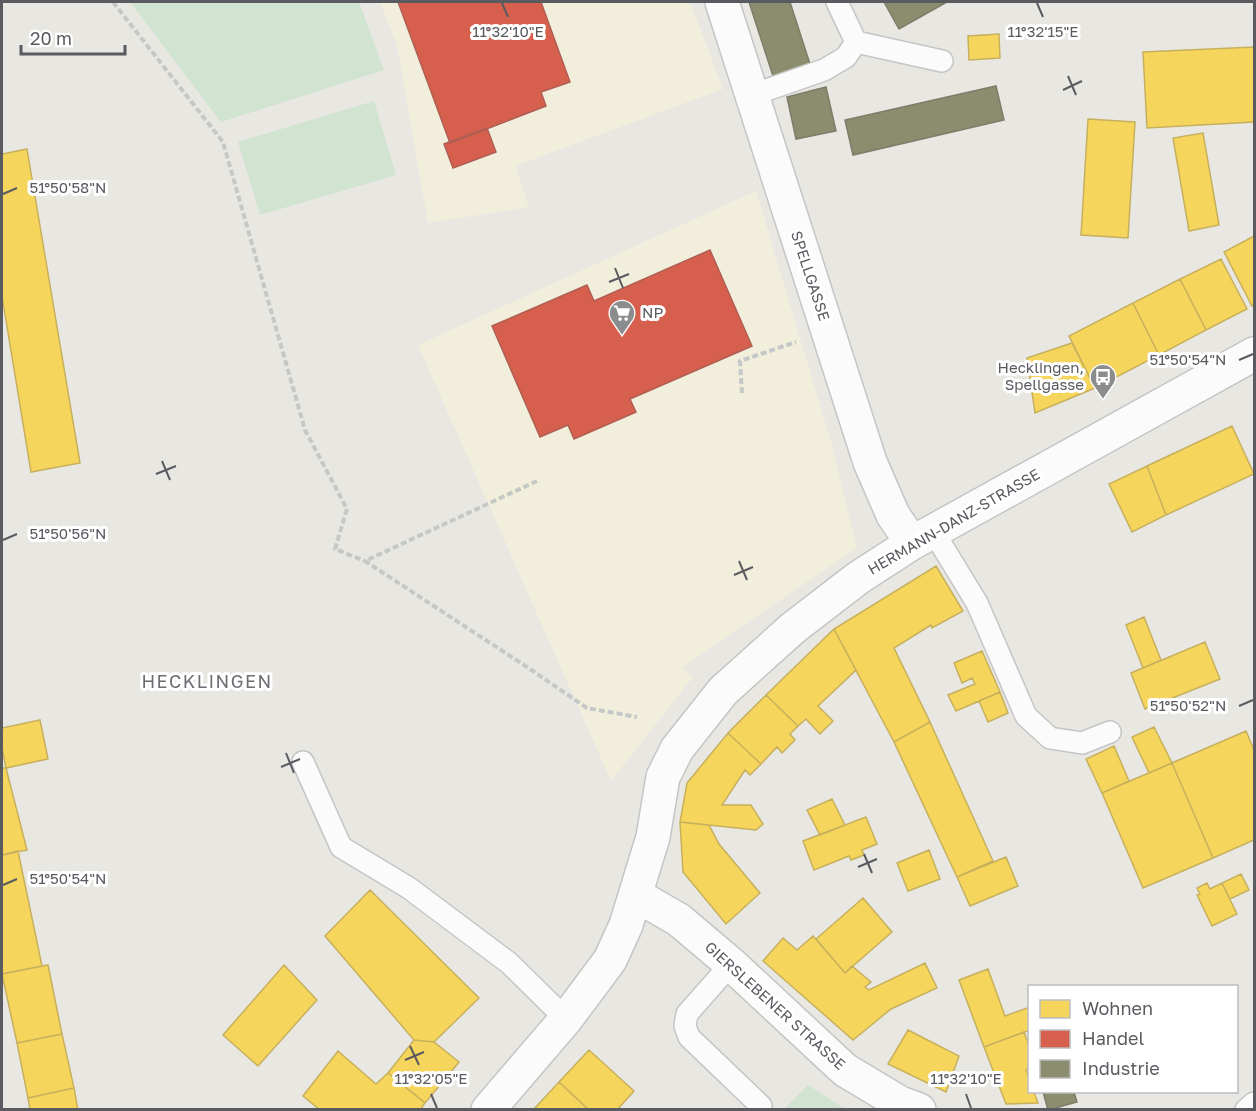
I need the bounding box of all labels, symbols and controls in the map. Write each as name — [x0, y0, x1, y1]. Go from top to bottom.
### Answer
scale bar — [21, 18, 124, 56]
text: 11°32'10"E — [472, 22, 544, 40]
text: 11°32'15"E — [1008, 22, 1078, 40]
text: 20 m — [30, 27, 72, 49]
text: 51°50'58"N — [29, 178, 107, 196]
street label: SPELLGASSE — [788, 228, 834, 323]
supermarket icon: NP — [607, 298, 637, 336]
place label: NP — [642, 303, 663, 321]
text: 51°50'54"N — [1149, 350, 1227, 368]
place label: Hecklingen, Spellgasse — [998, 358, 1084, 393]
bus stop icon: Hecklingen, Spellgasse — [1088, 362, 1118, 400]
street label: HERMANN-DANZ-STRASSE — [864, 464, 1043, 578]
text: 51°50'56"N — [30, 524, 106, 542]
district label: HECKLINGEN — [141, 670, 273, 692]
text: 51°50'52"N — [1150, 696, 1226, 714]
text: 51°50'54"N — [29, 869, 107, 887]
street label: GIERSLEBENER STRASSE — [702, 937, 850, 1073]
legend — [1028, 985, 1238, 1093]
text: Wohnen — [1082, 997, 1153, 1019]
text: Handel — [1082, 1027, 1144, 1049]
text: Industrie — [1082, 1057, 1160, 1079]
text: 11°32'05"E — [395, 1069, 467, 1087]
text: 11°32'10"E — [930, 1069, 1002, 1087]

